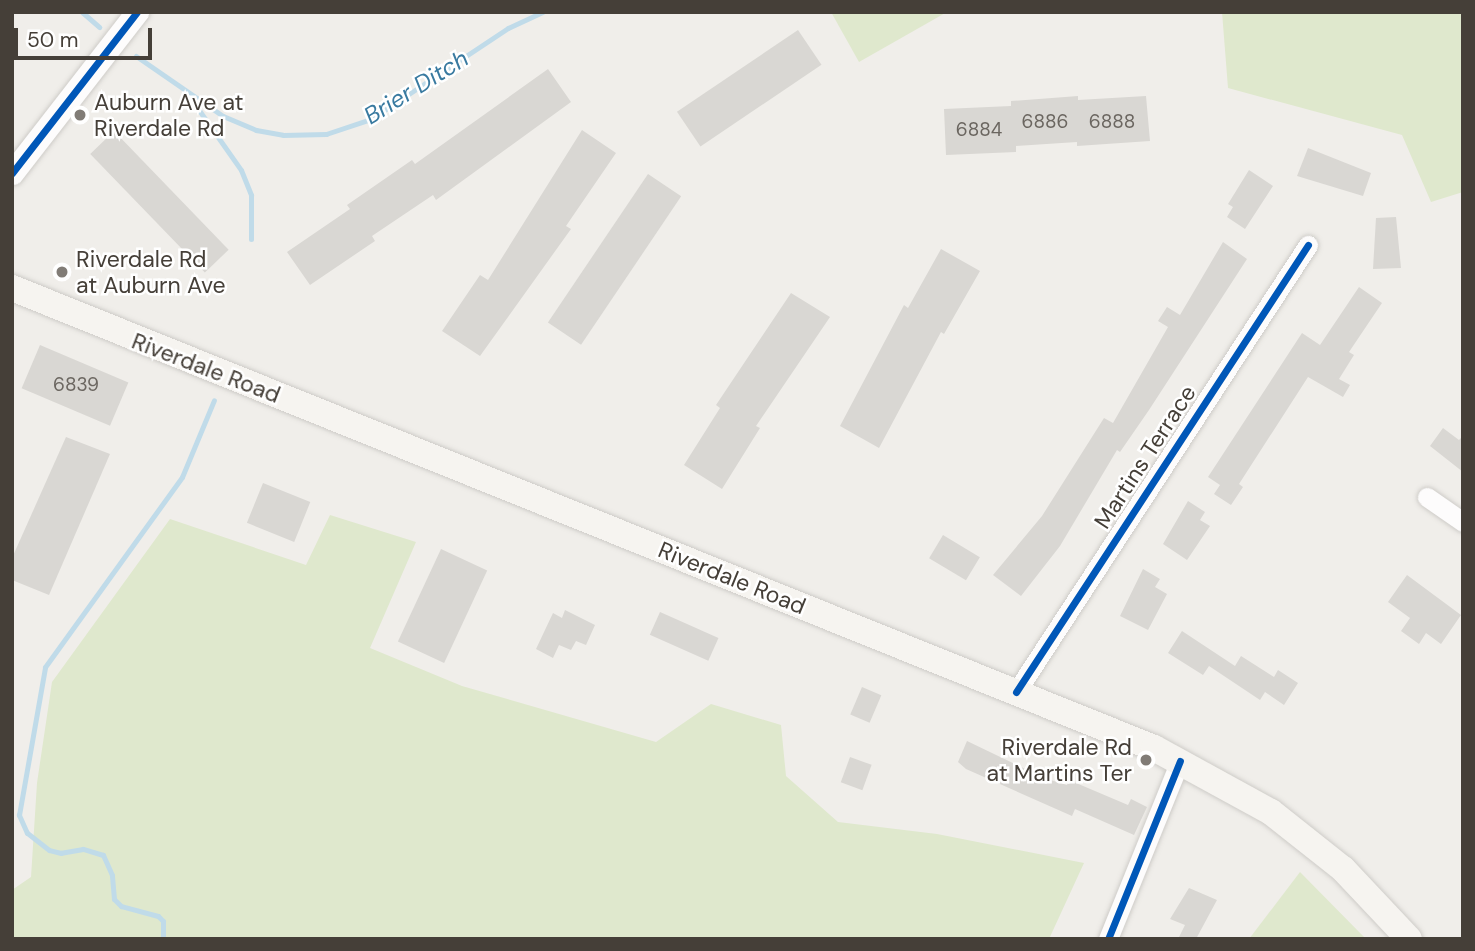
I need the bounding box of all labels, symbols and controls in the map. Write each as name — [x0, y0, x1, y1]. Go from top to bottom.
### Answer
scale bar — [18, 14, 156, 58]
text: 50 m — [27, 26, 78, 54]
water label: Brier Ditch — [359, 44, 473, 130]
place label: Auburn Ave at Riverdale Rd — [94, 88, 244, 142]
marker: Auburn Ave at Riverdale Rd — [72, 107, 88, 123]
house number: 6886 — [1022, 111, 1068, 133]
house number: 6888 — [1089, 111, 1135, 133]
house number: 6884 — [956, 119, 1002, 141]
place label: Riverdale Rd at Auburn Ave — [76, 245, 226, 299]
marker: Riverdale Rd at Auburn Ave — [54, 264, 70, 280]
street label: Riverdale Road — [128, 327, 284, 409]
house number: 6839 — [53, 374, 99, 396]
street label: Martins Terrace — [1088, 380, 1202, 534]
street label: Riverdale Road — [654, 536, 810, 620]
place label: Riverdale Rd at Martins Ter — [987, 733, 1132, 787]
marker: Riverdale Rd at Martins Ter — [1138, 752, 1154, 768]

